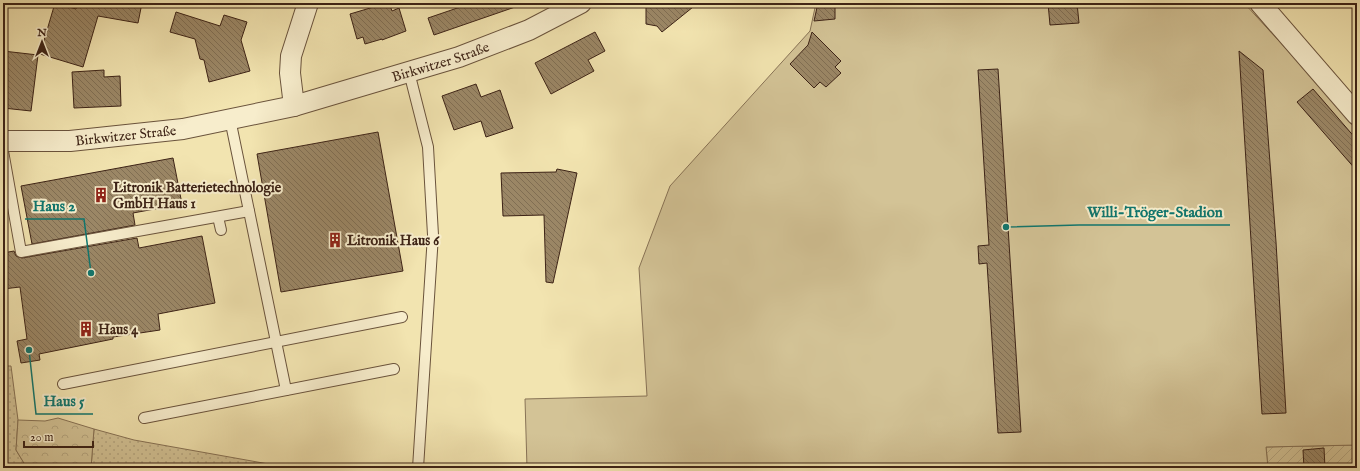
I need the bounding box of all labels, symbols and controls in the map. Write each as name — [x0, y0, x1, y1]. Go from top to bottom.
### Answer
north arrow — [22, 22, 62, 62]
text: N — [36, 26, 47, 40]
street label: Birkwitzer Straße — [390, 38, 493, 86]
street label: Birkwitzer Straße — [75, 122, 178, 150]
place label: Litronik Batterietechnologie GmbH Haus 1 — [113, 179, 282, 213]
building icon: Litronik Batterietechnologie GmbH Haus 1 — [92, 186, 110, 204]
callout: Haus 2 — [25, 192, 84, 219]
text: Haus 2 — [33, 197, 75, 216]
callout: Willi-Tröger-Stadion — [1079, 198, 1230, 225]
text: Willi-Tröger-Stadion — [1086, 203, 1223, 222]
building icon: Litronik Haus 6 — [326, 231, 344, 249]
place label: Litronik Haus 6 — [347, 232, 440, 250]
building icon: Haus 4 — [77, 320, 95, 338]
place label: Haus 4 — [98, 321, 139, 339]
callout: Haus 5 — [36, 387, 93, 414]
text: Haus 5 — [43, 392, 85, 411]
scale bar — [24, 423, 93, 449]
text: 20 m — [30, 430, 53, 445]

